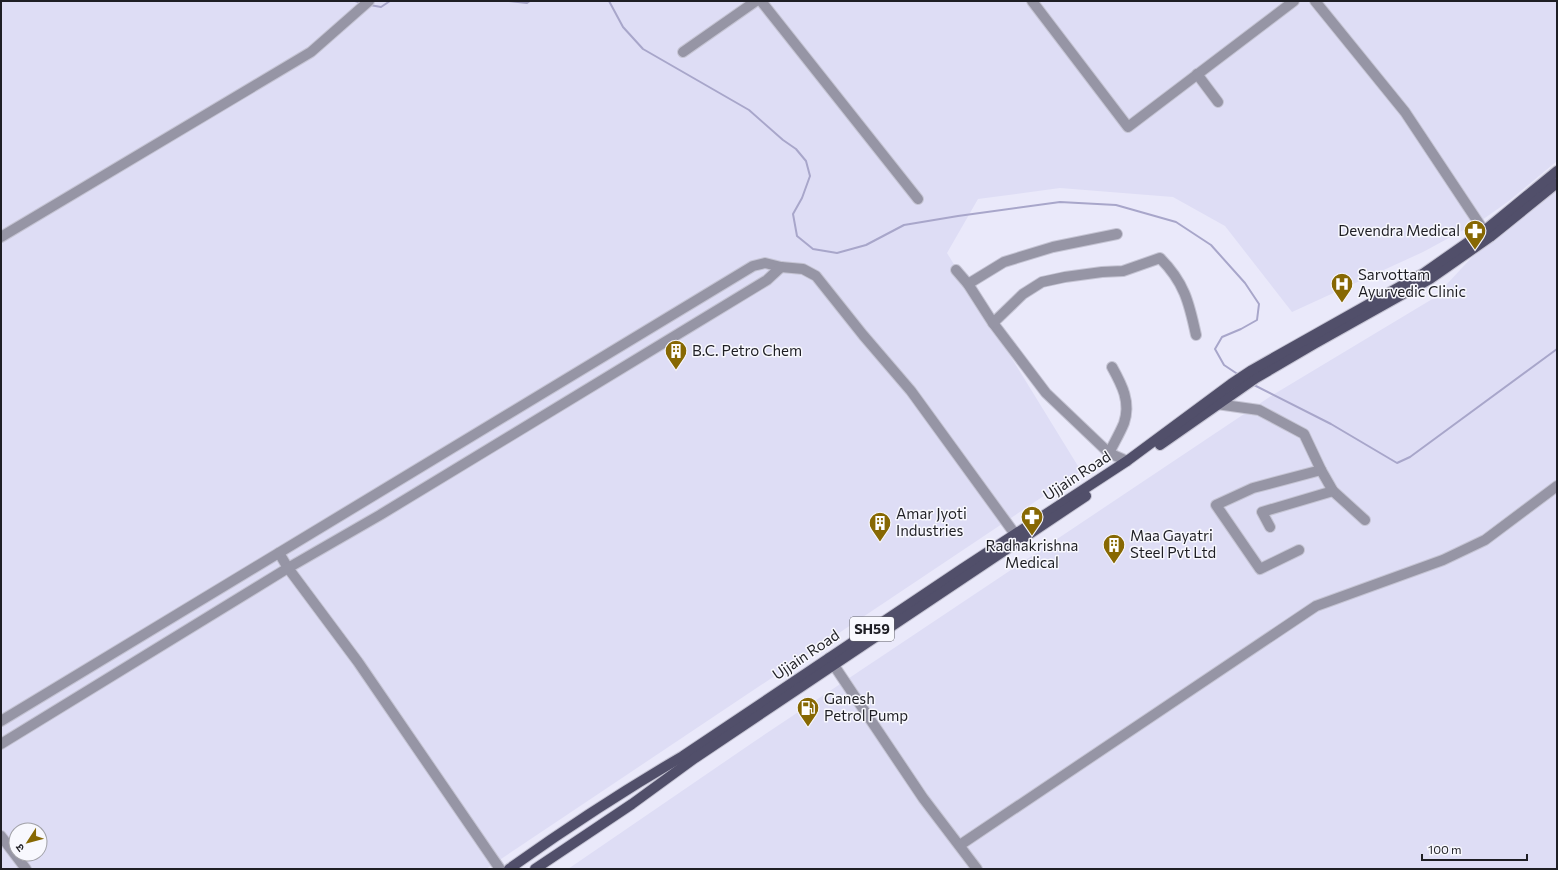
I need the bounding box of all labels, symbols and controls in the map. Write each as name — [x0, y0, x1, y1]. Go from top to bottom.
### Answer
pharmacy icon: Devendra Medical — [1462, 218, 1488, 251]
place label: Devendra Medical — [1338, 221, 1460, 239]
place label: Sarvottam Ayurvedic Clinic — [1358, 265, 1466, 300]
hospital icon: Sarvottam Ayurvedic Clinic — [1329, 271, 1355, 304]
building icon: B.C. Petro Chem — [663, 338, 689, 371]
place label: B.C. Petro Chem — [692, 341, 802, 359]
street label: Ujjain Road — [1039, 447, 1114, 504]
place label: Amar Jyoti Industries — [896, 504, 967, 539]
pharmacy icon: Radhakrishna Medical — [1019, 504, 1045, 537]
building icon: Amar Jyoti Industries — [867, 510, 893, 543]
place label: Maa Gayatri Steel Pvt Ltd — [1130, 526, 1216, 561]
building icon: Maa Gayatri Steel Pvt Ltd — [1101, 532, 1127, 565]
place label: Radhakrishna Medical — [986, 536, 1078, 571]
road number: SH59 — [850, 617, 894, 641]
street label: Ujjain Road — [769, 625, 842, 683]
place label: Ganesh Petrol Pump — [824, 689, 908, 724]
fuel station icon: Ganesh Petrol Pump — [795, 695, 821, 728]
north arrow — [8, 822, 48, 862]
scale bar — [1422, 836, 1527, 862]
text: उ — [12, 841, 27, 855]
text: 100 m — [1428, 842, 1462, 856]

